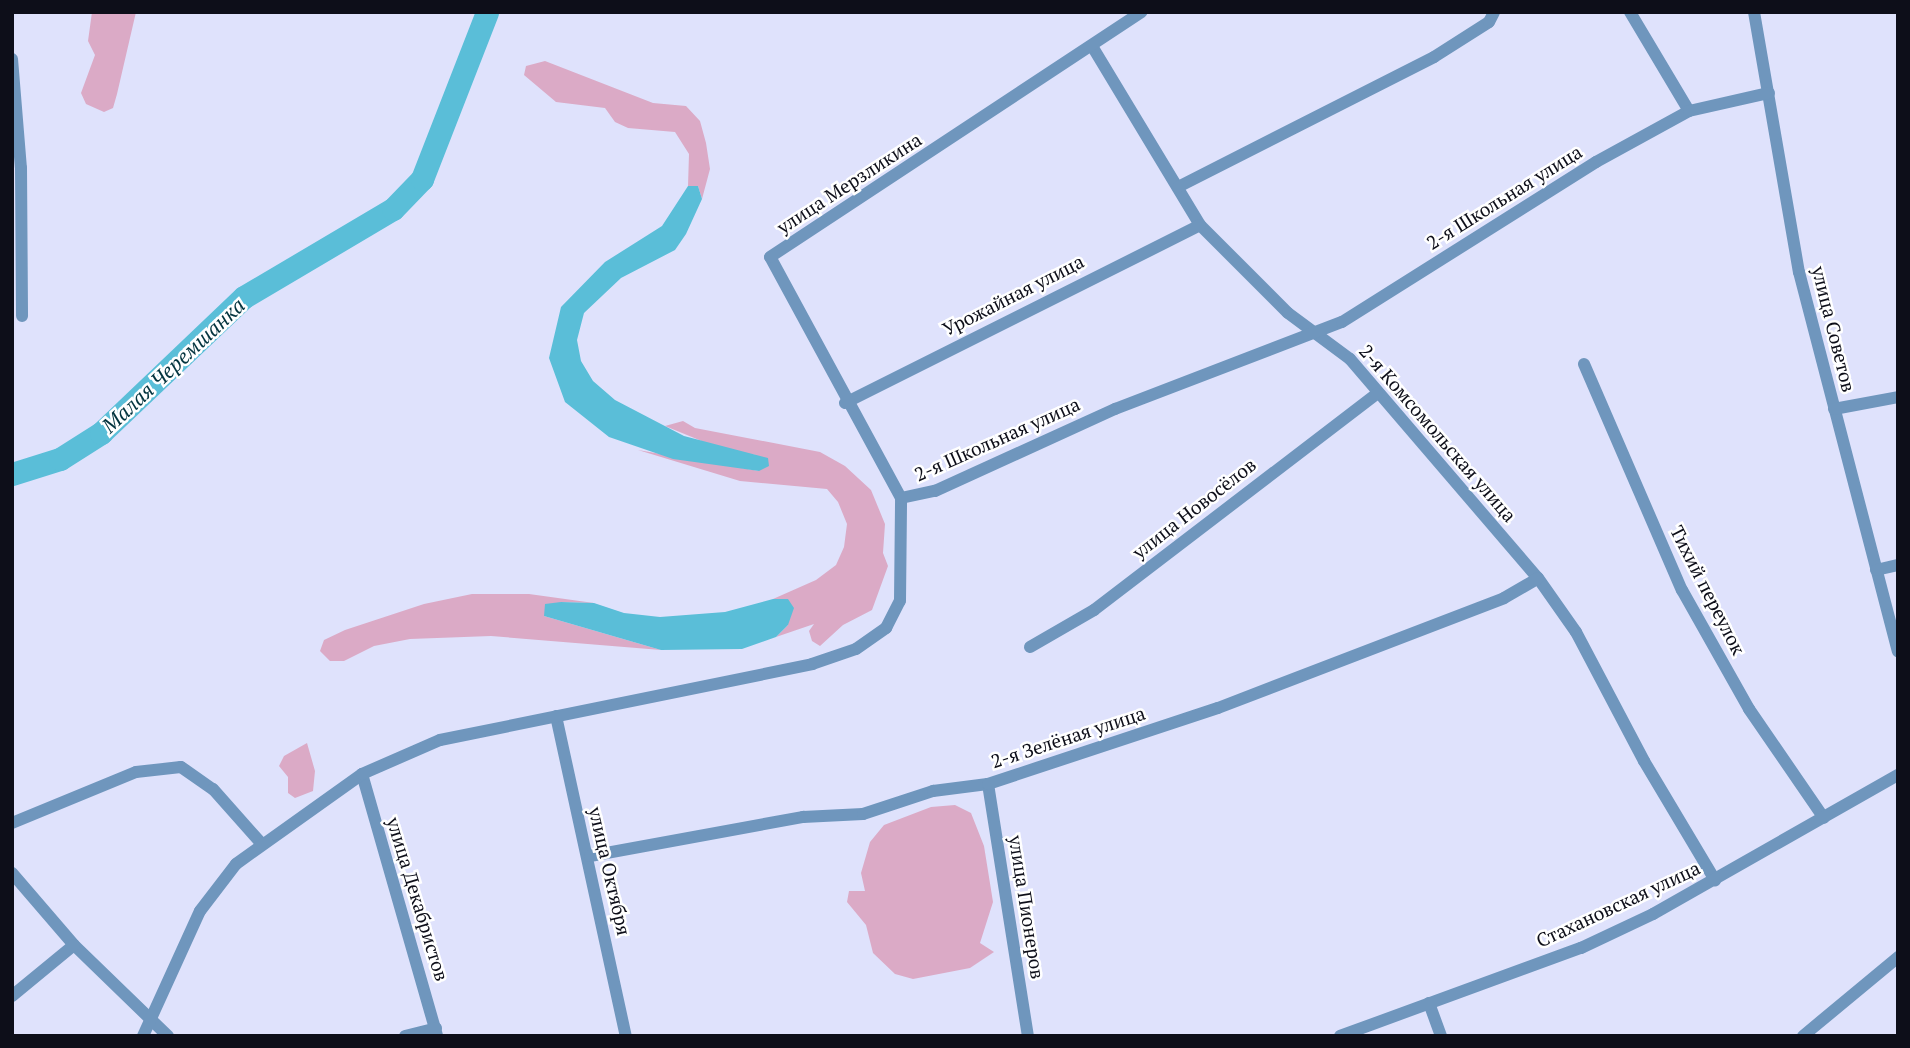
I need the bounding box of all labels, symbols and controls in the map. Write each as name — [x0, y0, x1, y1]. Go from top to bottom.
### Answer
street label: улица Мерзликина — [772, 128, 926, 238]
street label: 2-я Школьная улица — [1422, 140, 1586, 254]
street label: Урожайная улица — [939, 250, 1087, 340]
street label: улица Советов — [1807, 264, 1861, 394]
water label: Малая Черемшанка — [96, 292, 250, 438]
street label: 2-я Комсомольская улица — [1355, 340, 1521, 526]
street label: 2-я Школьная улица — [911, 392, 1083, 486]
street label: улица Новосёлов — [1128, 453, 1260, 563]
street label: Тихий переулок — [1666, 522, 1750, 658]
street label: 2-я Зелёная улица — [988, 701, 1148, 773]
street label: улица Октября — [584, 805, 636, 937]
street label: улица Декабристов — [382, 814, 454, 984]
street label: улица Пионеров — [1004, 833, 1050, 981]
street label: Стахановская улица — [1532, 856, 1704, 952]

